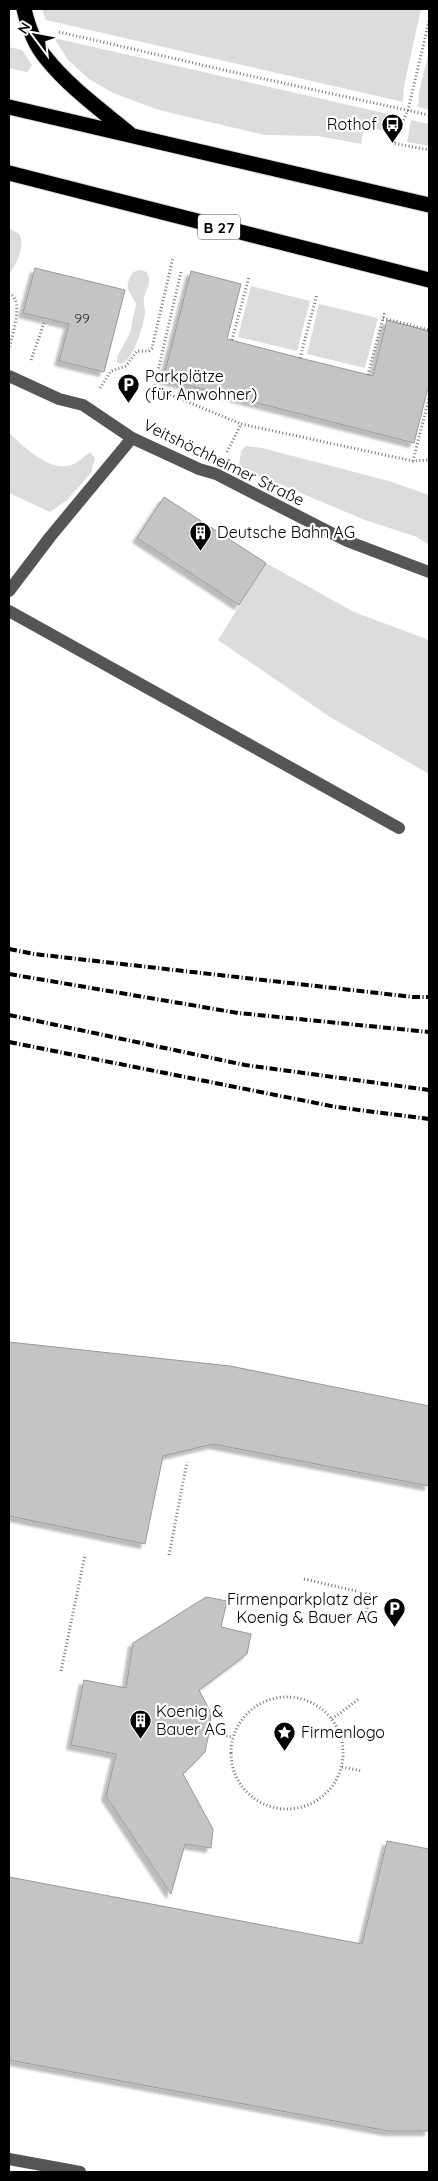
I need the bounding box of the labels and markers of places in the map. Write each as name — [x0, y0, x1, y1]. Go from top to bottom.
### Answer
bus stop icon: Rothof — [381, 112, 405, 143]
place label: Rothof — [327, 114, 377, 134]
place label: Parkplätze (für Anwohner) — [145, 366, 257, 404]
parking icon: Parkplätze (für Anwohner) — [117, 373, 141, 404]
building icon: Deutsche Bahn AG — [189, 520, 213, 551]
place label: Deutsche Bahn AG — [217, 522, 355, 542]
place label: Firmenparkplatz der Koenig & Bauer AG — [227, 1589, 378, 1627]
parking icon: Firmenparkplatz der Koenig & Bauer AG — [382, 1596, 406, 1627]
place label: Koenig & Bauer AG — [156, 1701, 226, 1739]
building icon: Koenig & Bauer AG — [128, 1708, 152, 1739]
place icon: Firmenlogo — [273, 1720, 297, 1751]
place label: Firmenlogo — [301, 1722, 385, 1742]

